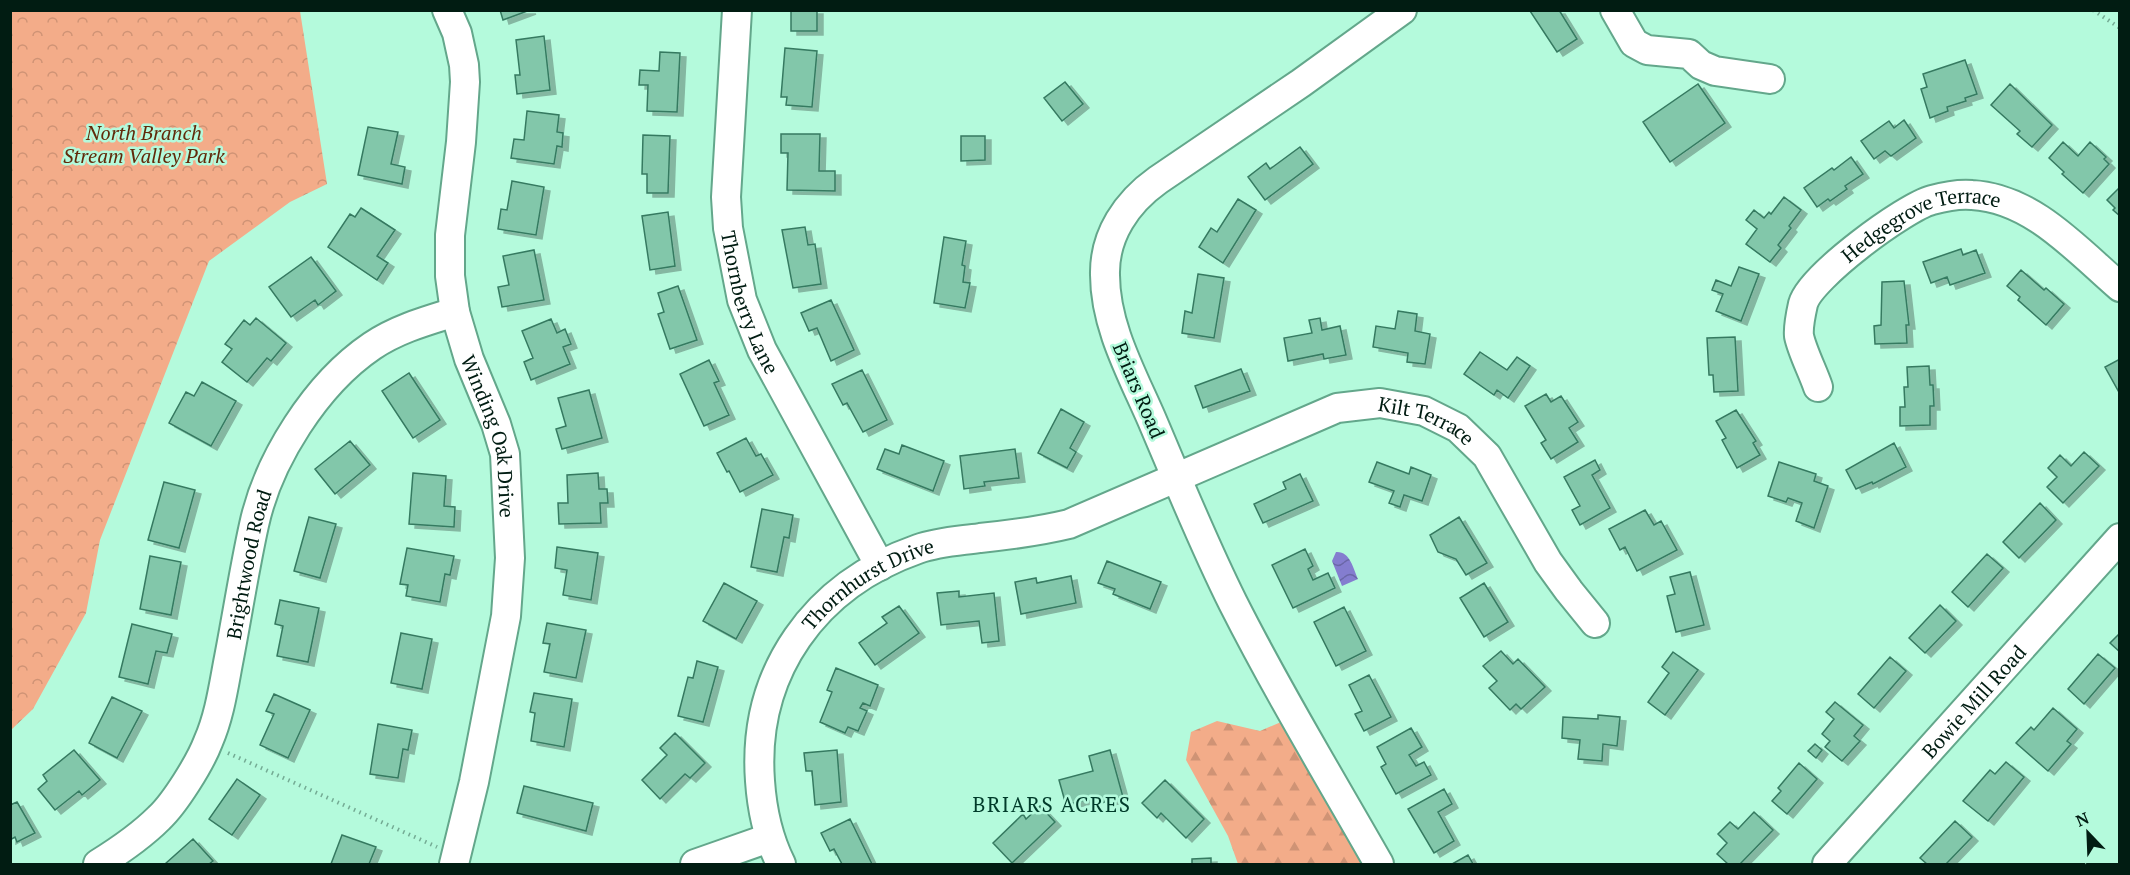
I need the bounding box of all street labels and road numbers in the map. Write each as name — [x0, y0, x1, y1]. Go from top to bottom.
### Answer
street label: Hedgegrove Terrace — [1835, 181, 2004, 268]
street label: Thornberry Lane — [715, 228, 786, 379]
street label: Briars Road — [1107, 338, 1171, 442]
street label: Winding Oak Drive — [455, 351, 522, 518]
street label: Kilt Terrace — [1376, 389, 1481, 451]
street label: Brightwood Road — [219, 485, 277, 641]
street label: Thornhurst Drive — [795, 532, 937, 635]
street label: Bowie Mill Road — [1915, 639, 2031, 764]

